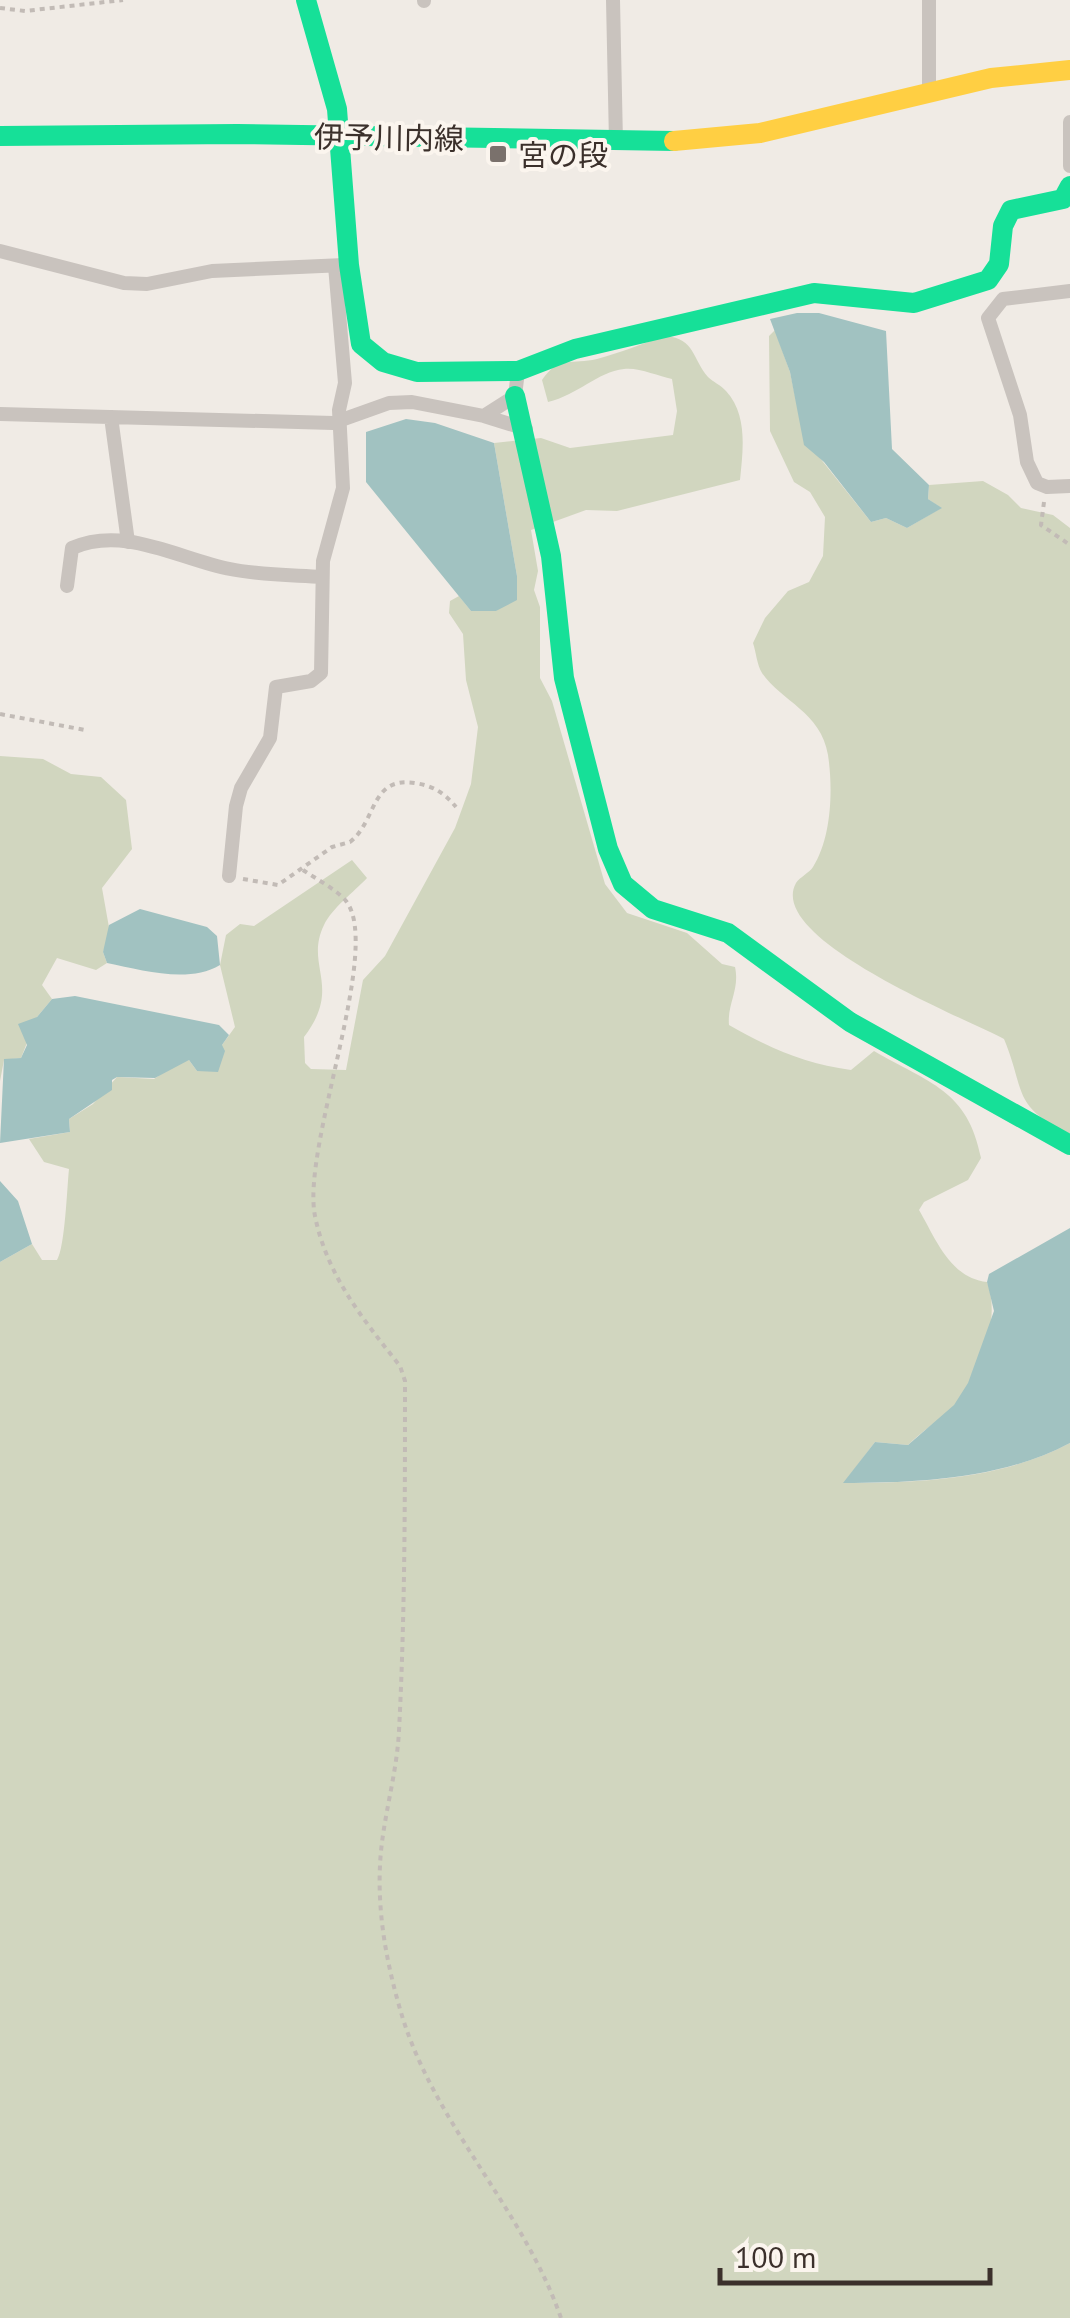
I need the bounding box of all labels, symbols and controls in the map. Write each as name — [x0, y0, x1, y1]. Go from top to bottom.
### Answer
street label: 伊予川内線 — [314, 116, 464, 158]
place label: 宮の段 — [518, 135, 608, 174]
marker: 宮の段 — [487, 143, 509, 165]
scale bar — [720, 2223, 990, 2285]
text: 100 m — [735, 2237, 816, 2276]

